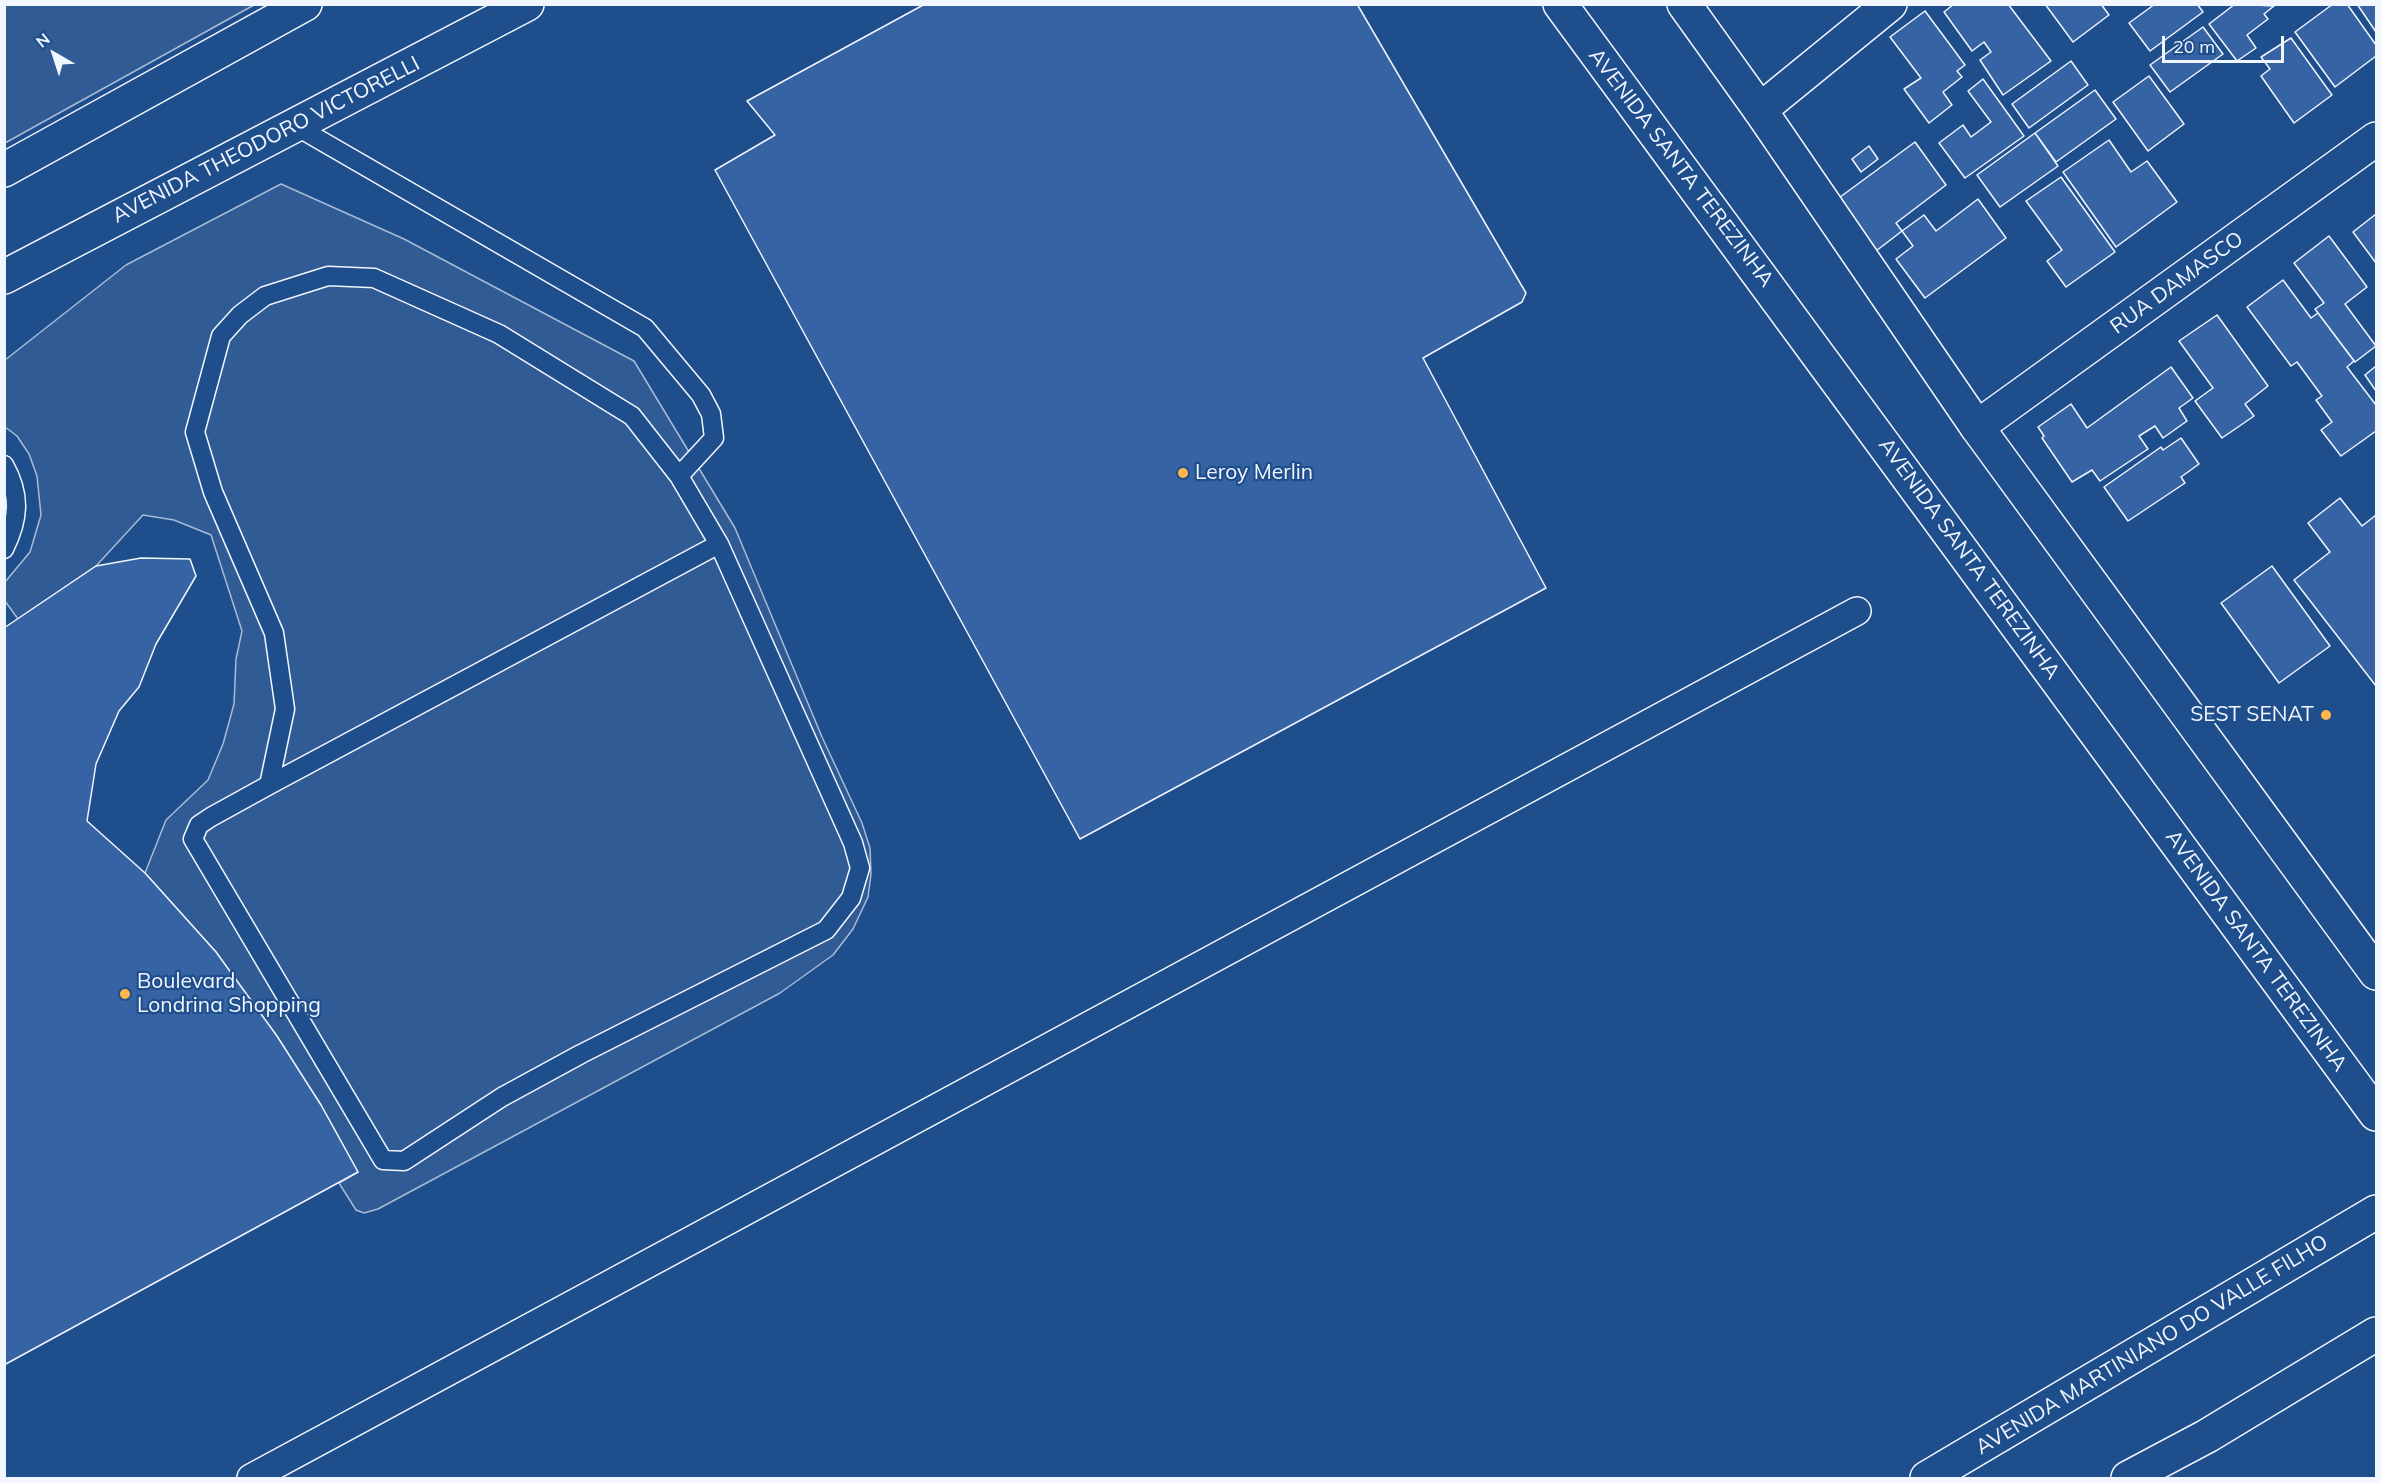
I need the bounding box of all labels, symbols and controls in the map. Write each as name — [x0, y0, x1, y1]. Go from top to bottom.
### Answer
north arrow — [24, 24, 84, 84]
scale bar — [2165, 24, 2286, 62]
text: N — [32, 28, 54, 52]
text: 20 m — [2173, 35, 2215, 58]
street label: AVENIDA SANTA TEREZINHA — [1583, 44, 1779, 292]
street label: AVENIDA THEODORO VICTORELLI — [108, 51, 424, 229]
street label: RUA DAMASCO — [2106, 226, 2248, 340]
street label: AVENIDA SANTA TEREZINHA — [1873, 433, 2065, 685]
place label: Leroy Merlin — [1195, 460, 1313, 486]
marker: Leroy Merlin — [1176, 466, 1190, 480]
place label: SEST SENAT — [2190, 702, 2314, 728]
marker: SEST SENAT — [2319, 708, 2333, 722]
street label: AVENIDA SANTA TEREZINHA — [2160, 825, 2352, 1077]
place label: Boulevard Londrina Shopping — [137, 969, 321, 1019]
marker: Boulevard Londrina Shopping — [118, 987, 132, 1001]
street label: AVENIDA MARTINIANO DO VALLE FILHO — [1971, 1230, 2333, 1460]

